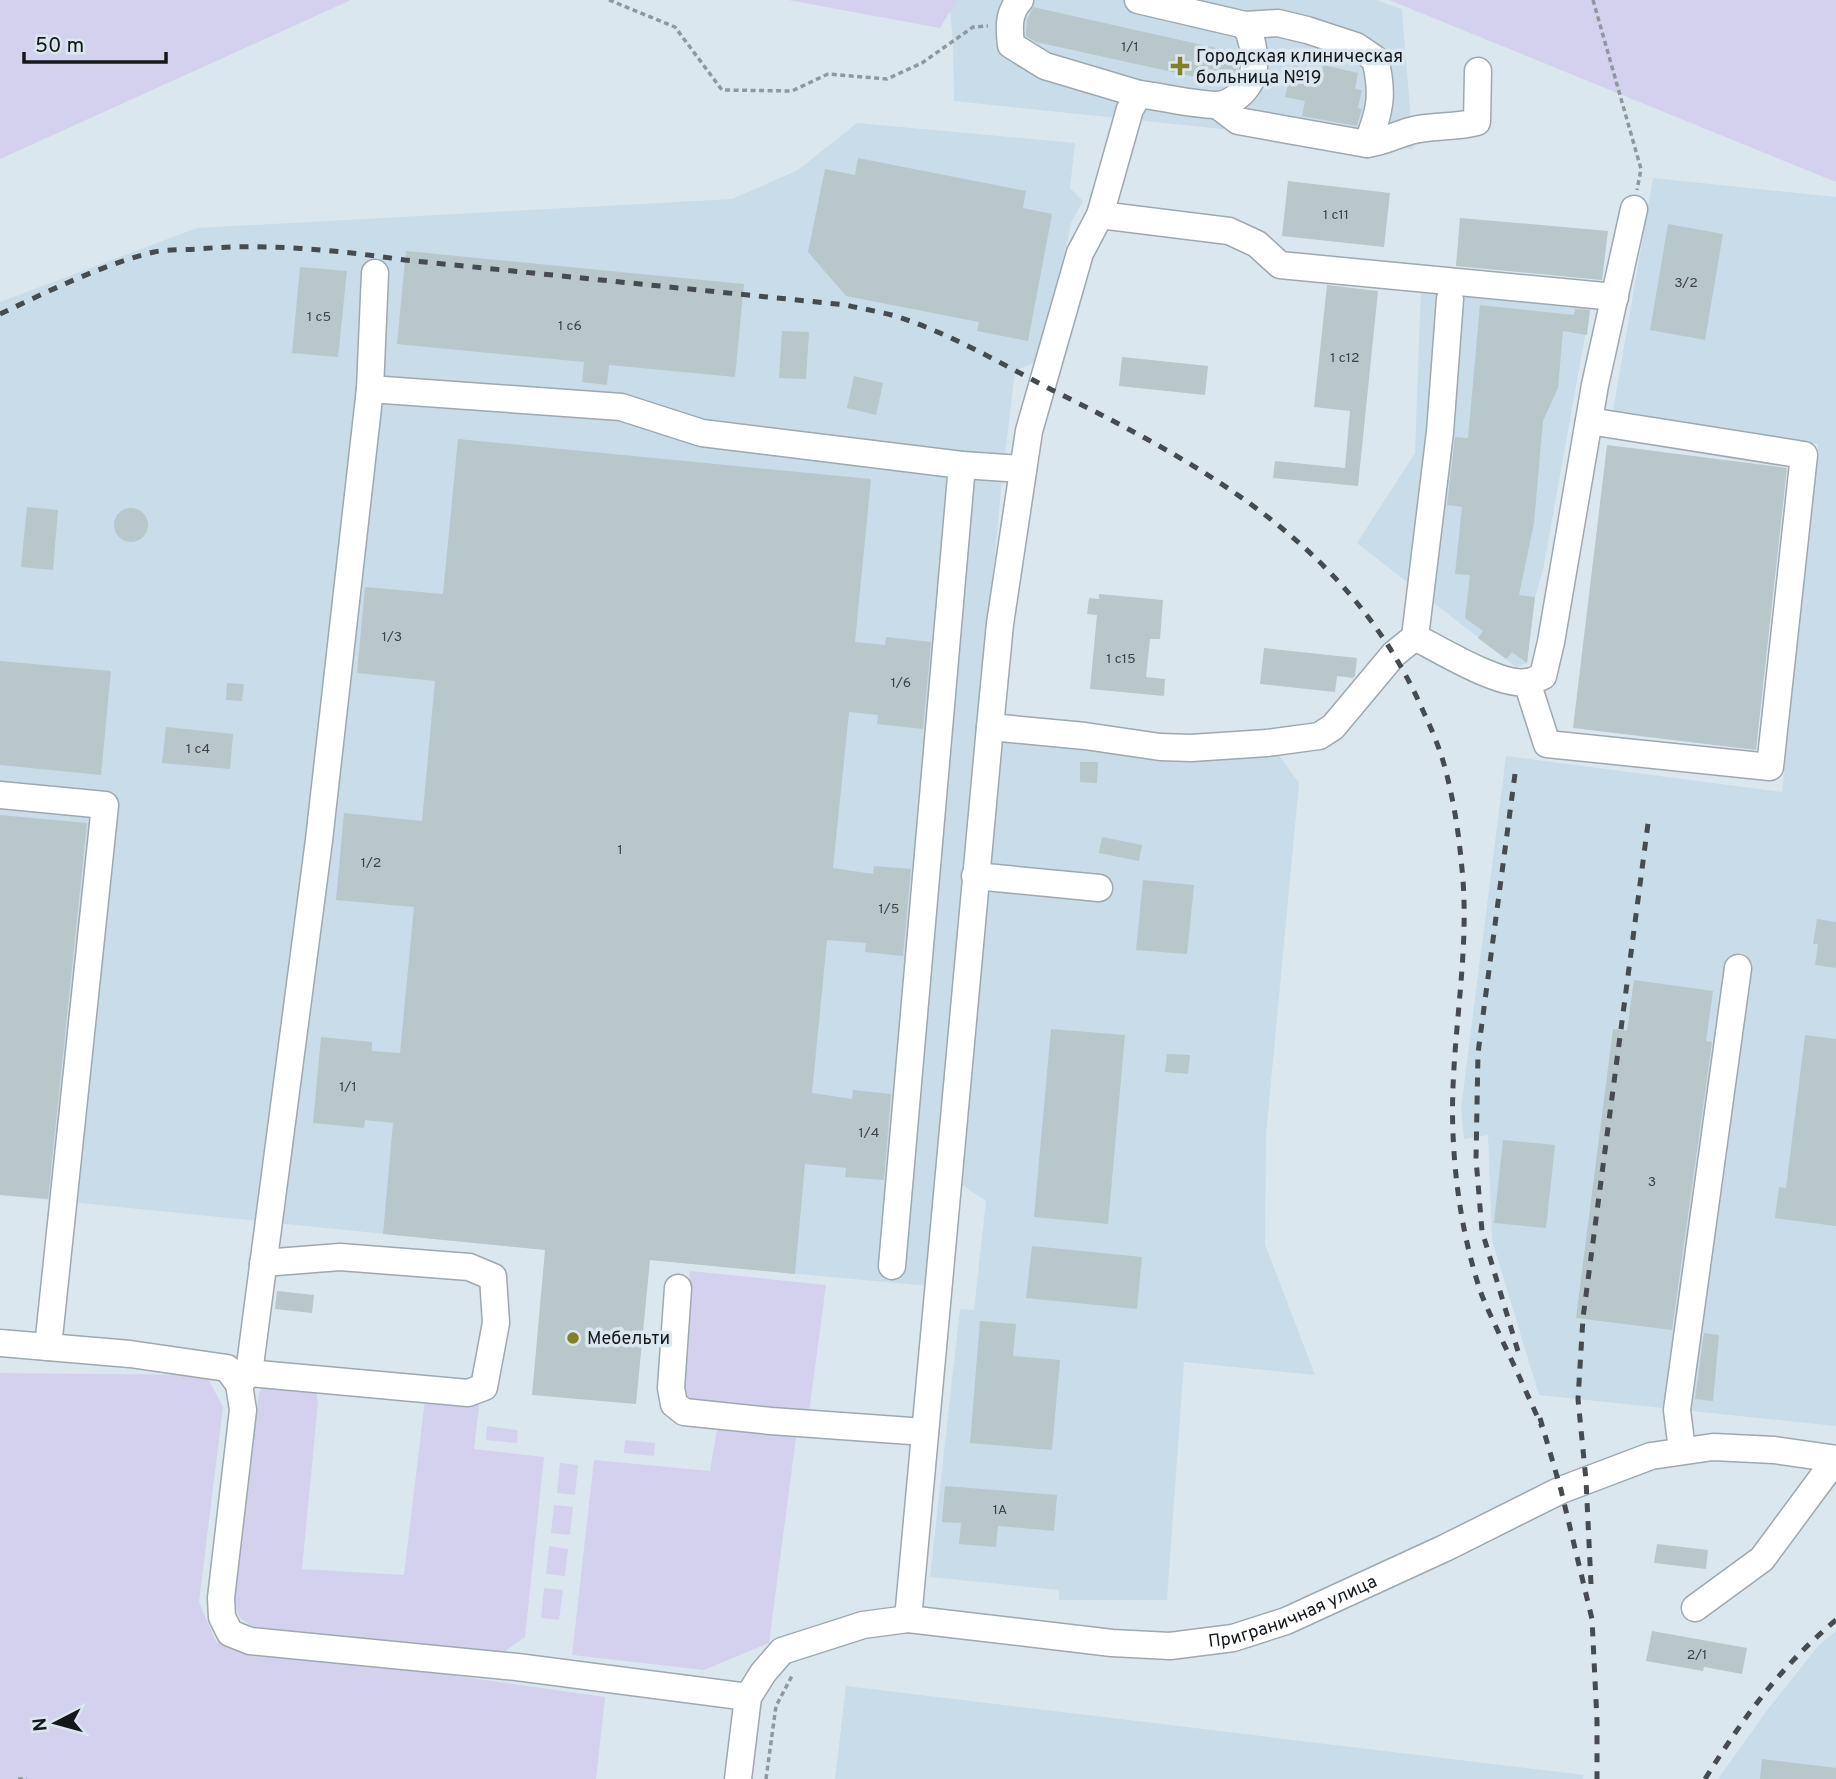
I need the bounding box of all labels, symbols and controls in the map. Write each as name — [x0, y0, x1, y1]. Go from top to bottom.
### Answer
scale bar — [24, 21, 166, 65]
text: 50 m — [35, 33, 84, 60]
house number: 1/1 — [1121, 39, 1139, 56]
place label: Городская клиническая больница №19 — [1196, 46, 1403, 90]
marker: Городская клиническая больница №19 — [1170, 56, 1190, 76]
house number: 1 с11 — [1323, 207, 1349, 224]
house number: 3/2 — [1674, 275, 1698, 292]
house number: 1 с5 — [307, 309, 331, 326]
house number: 1 с6 — [558, 318, 582, 335]
house number: 1 с12 — [1330, 350, 1360, 367]
house number: 1/3 — [382, 629, 402, 646]
house number: 1 с15 — [1106, 651, 1136, 668]
house number: 1/6 — [891, 675, 911, 692]
house number: 1 с4 — [186, 741, 210, 758]
house number: 1 — [617, 842, 623, 859]
house number: 1/2 — [361, 855, 381, 872]
house number: 1/5 — [879, 901, 899, 918]
house number: 1/1 — [339, 1079, 357, 1096]
house number: 1/4 — [859, 1125, 879, 1142]
house number: 3 — [1648, 1174, 1656, 1191]
place label: Мебельти — [587, 1328, 670, 1351]
marker: Мебельти — [565, 1330, 581, 1346]
house number: 1А — [993, 1502, 1007, 1519]
street label: Приграничная улица — [1207, 1571, 1381, 1654]
house number: 2/1 — [1687, 1647, 1707, 1664]
north arrow — [21, 1688, 91, 1758]
text: N — [28, 1717, 54, 1733]

